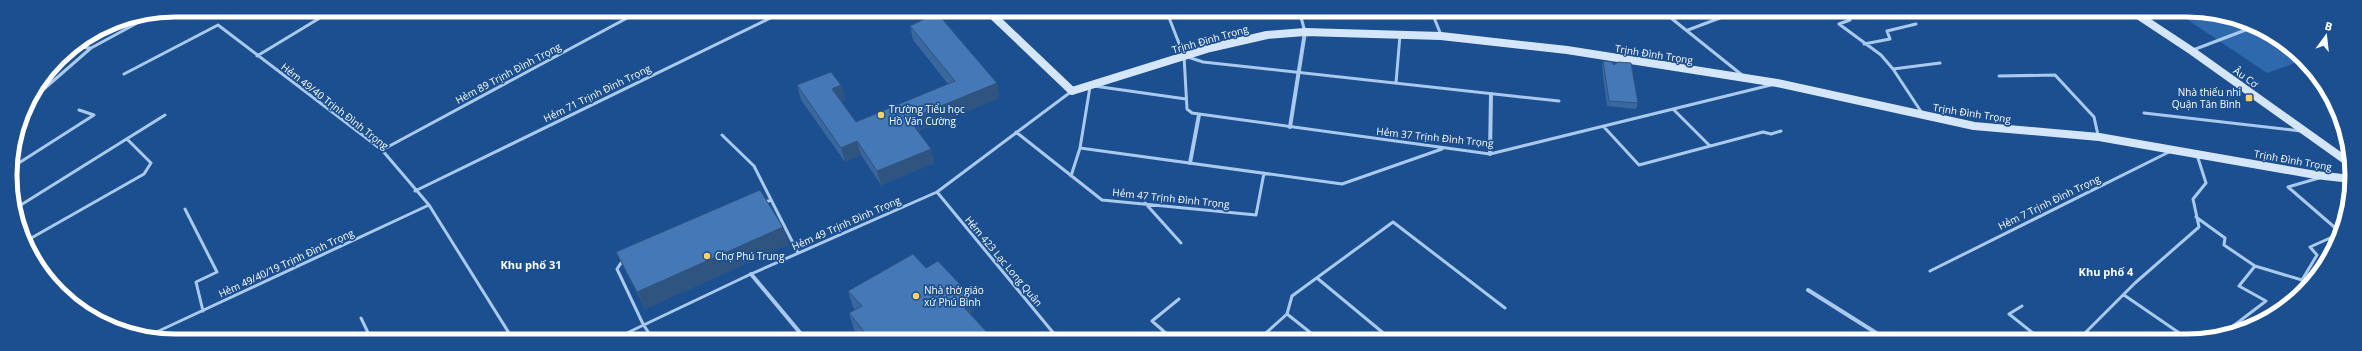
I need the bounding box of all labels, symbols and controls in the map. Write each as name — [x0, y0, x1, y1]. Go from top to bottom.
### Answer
north arrow — [2306, 16, 2346, 56]
text: B — [2323, 18, 2334, 34]
street label: Trịnh Đình Trọng — [1170, 21, 1250, 57]
street label: Hẻm 89 Trịnh Đình Trọng — [453, 39, 564, 107]
street label: Trịnh Đình Trọng — [1614, 41, 1695, 67]
street label: Hẻm 49/40 Trịnh Đình Trọng — [278, 60, 392, 153]
street label: Hẻm 71 Trịnh Đình Trọng — [541, 61, 653, 125]
street label: Âu Cơ — [2231, 63, 2262, 91]
place label: Nhà thiếu nhi Quận Tân Bình — [2172, 85, 2241, 111]
marker: Nhà thiếu nhi Quận Tân Bình — [2244, 93, 2254, 103]
street label: Trịnh Đình Trọng — [1932, 100, 2013, 126]
place label: Trường Tiểu học Hồ Văn Cường — [889, 102, 965, 128]
marker: Trường Tiểu học Hồ Văn Cường — [876, 110, 886, 120]
street label: Hẻm 37 Trịnh Đình Trọng — [1376, 124, 1495, 150]
street label: Trịnh Đình Trọng — [2253, 146, 2334, 174]
street label: Hẻm 7 Trịnh Đình Trọng — [1996, 171, 2103, 233]
street label: Hẻm 47 Trịnh Đình Trọng — [1112, 185, 1231, 211]
street label: Hẻm 49 Trịnh Đình Trọng — [789, 192, 903, 253]
street label: Hẻm 423 Lạc Long Quân — [962, 213, 1046, 309]
street label: Hẻm 49/40/19 Trịnh Đình Trọng — [216, 225, 356, 301]
place label: Chợ Phú Trung — [715, 249, 785, 263]
marker: Chợ Phú Trung — [702, 251, 712, 261]
district label: Khu phố 31 — [500, 257, 562, 272]
district label: Khu phố 4 — [2079, 264, 2134, 279]
place label: Nhà thờ giáo xứ Phú Bình — [924, 283, 984, 309]
marker: Nhà thờ giáo xứ Phú Bình — [911, 291, 921, 301]

